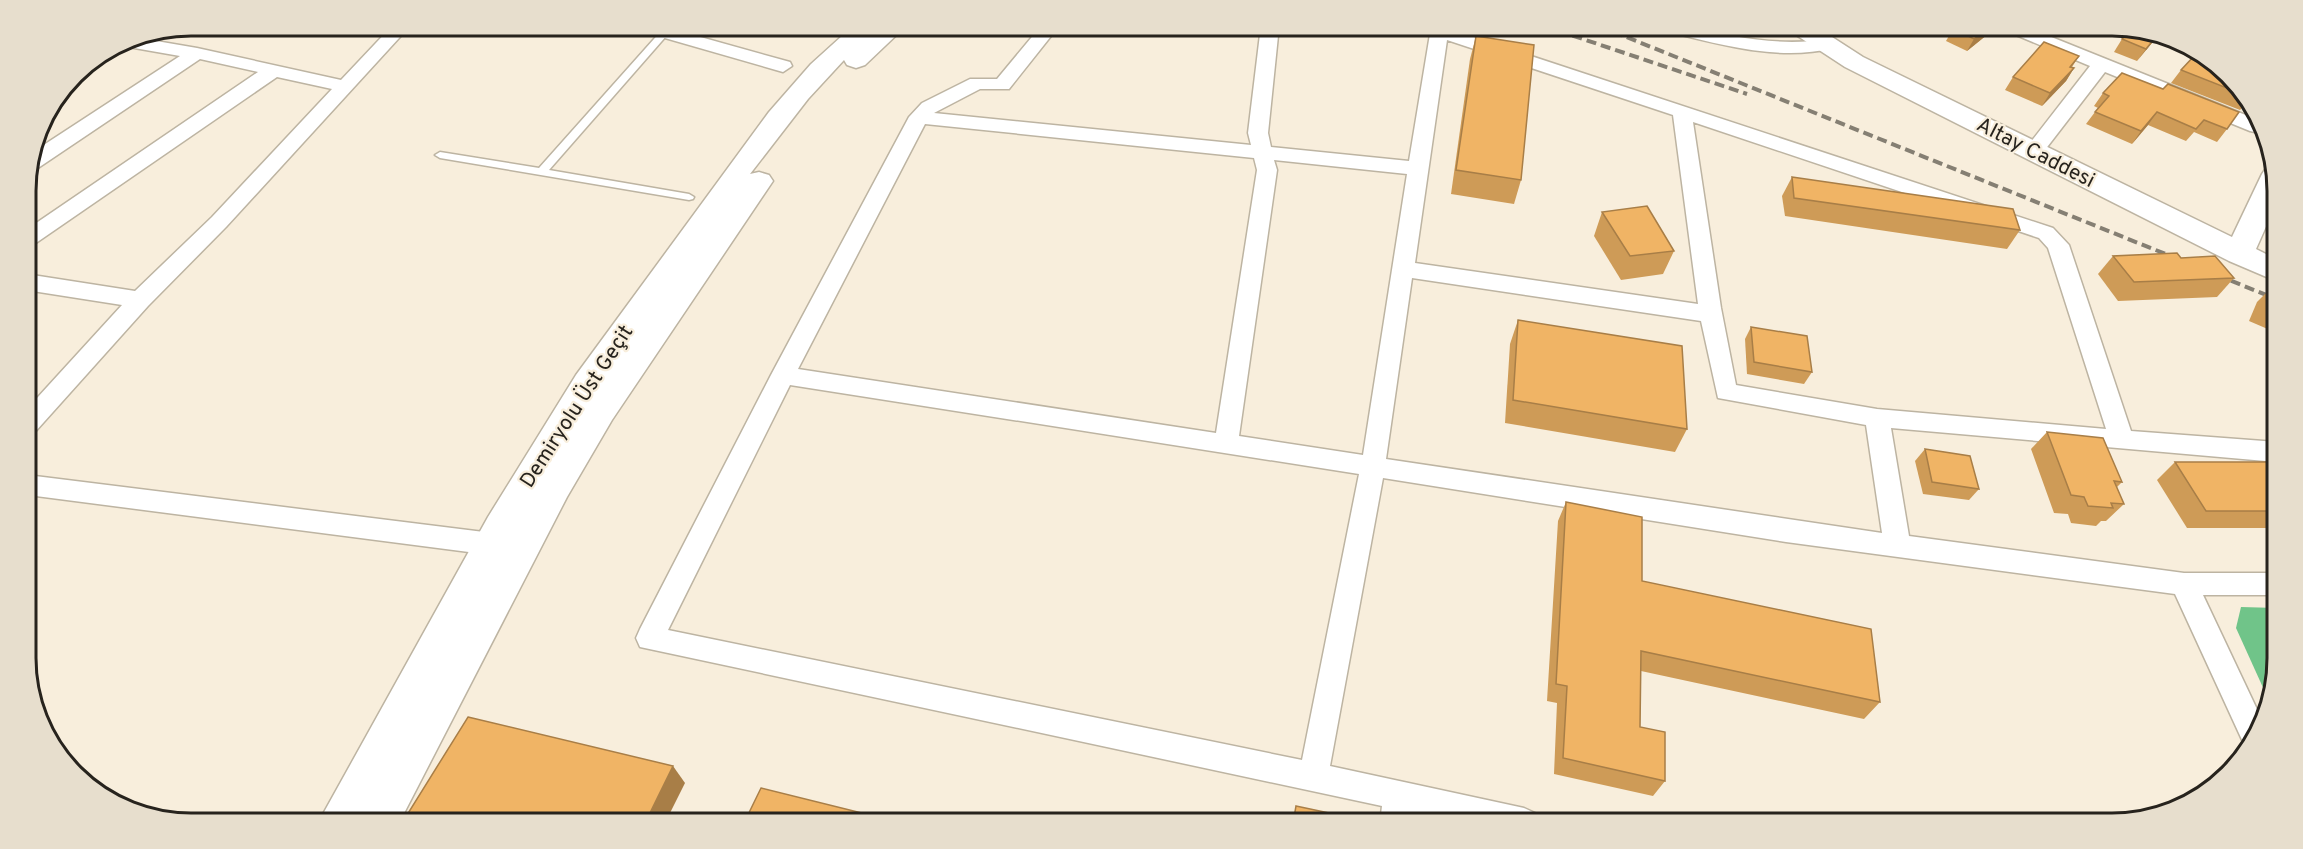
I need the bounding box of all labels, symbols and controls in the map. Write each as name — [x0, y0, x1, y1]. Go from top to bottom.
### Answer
street label: Altay Caddesi — [1972, 112, 2099, 195]
street label: Demiryolu Üst Geçit — [515, 320, 640, 493]

